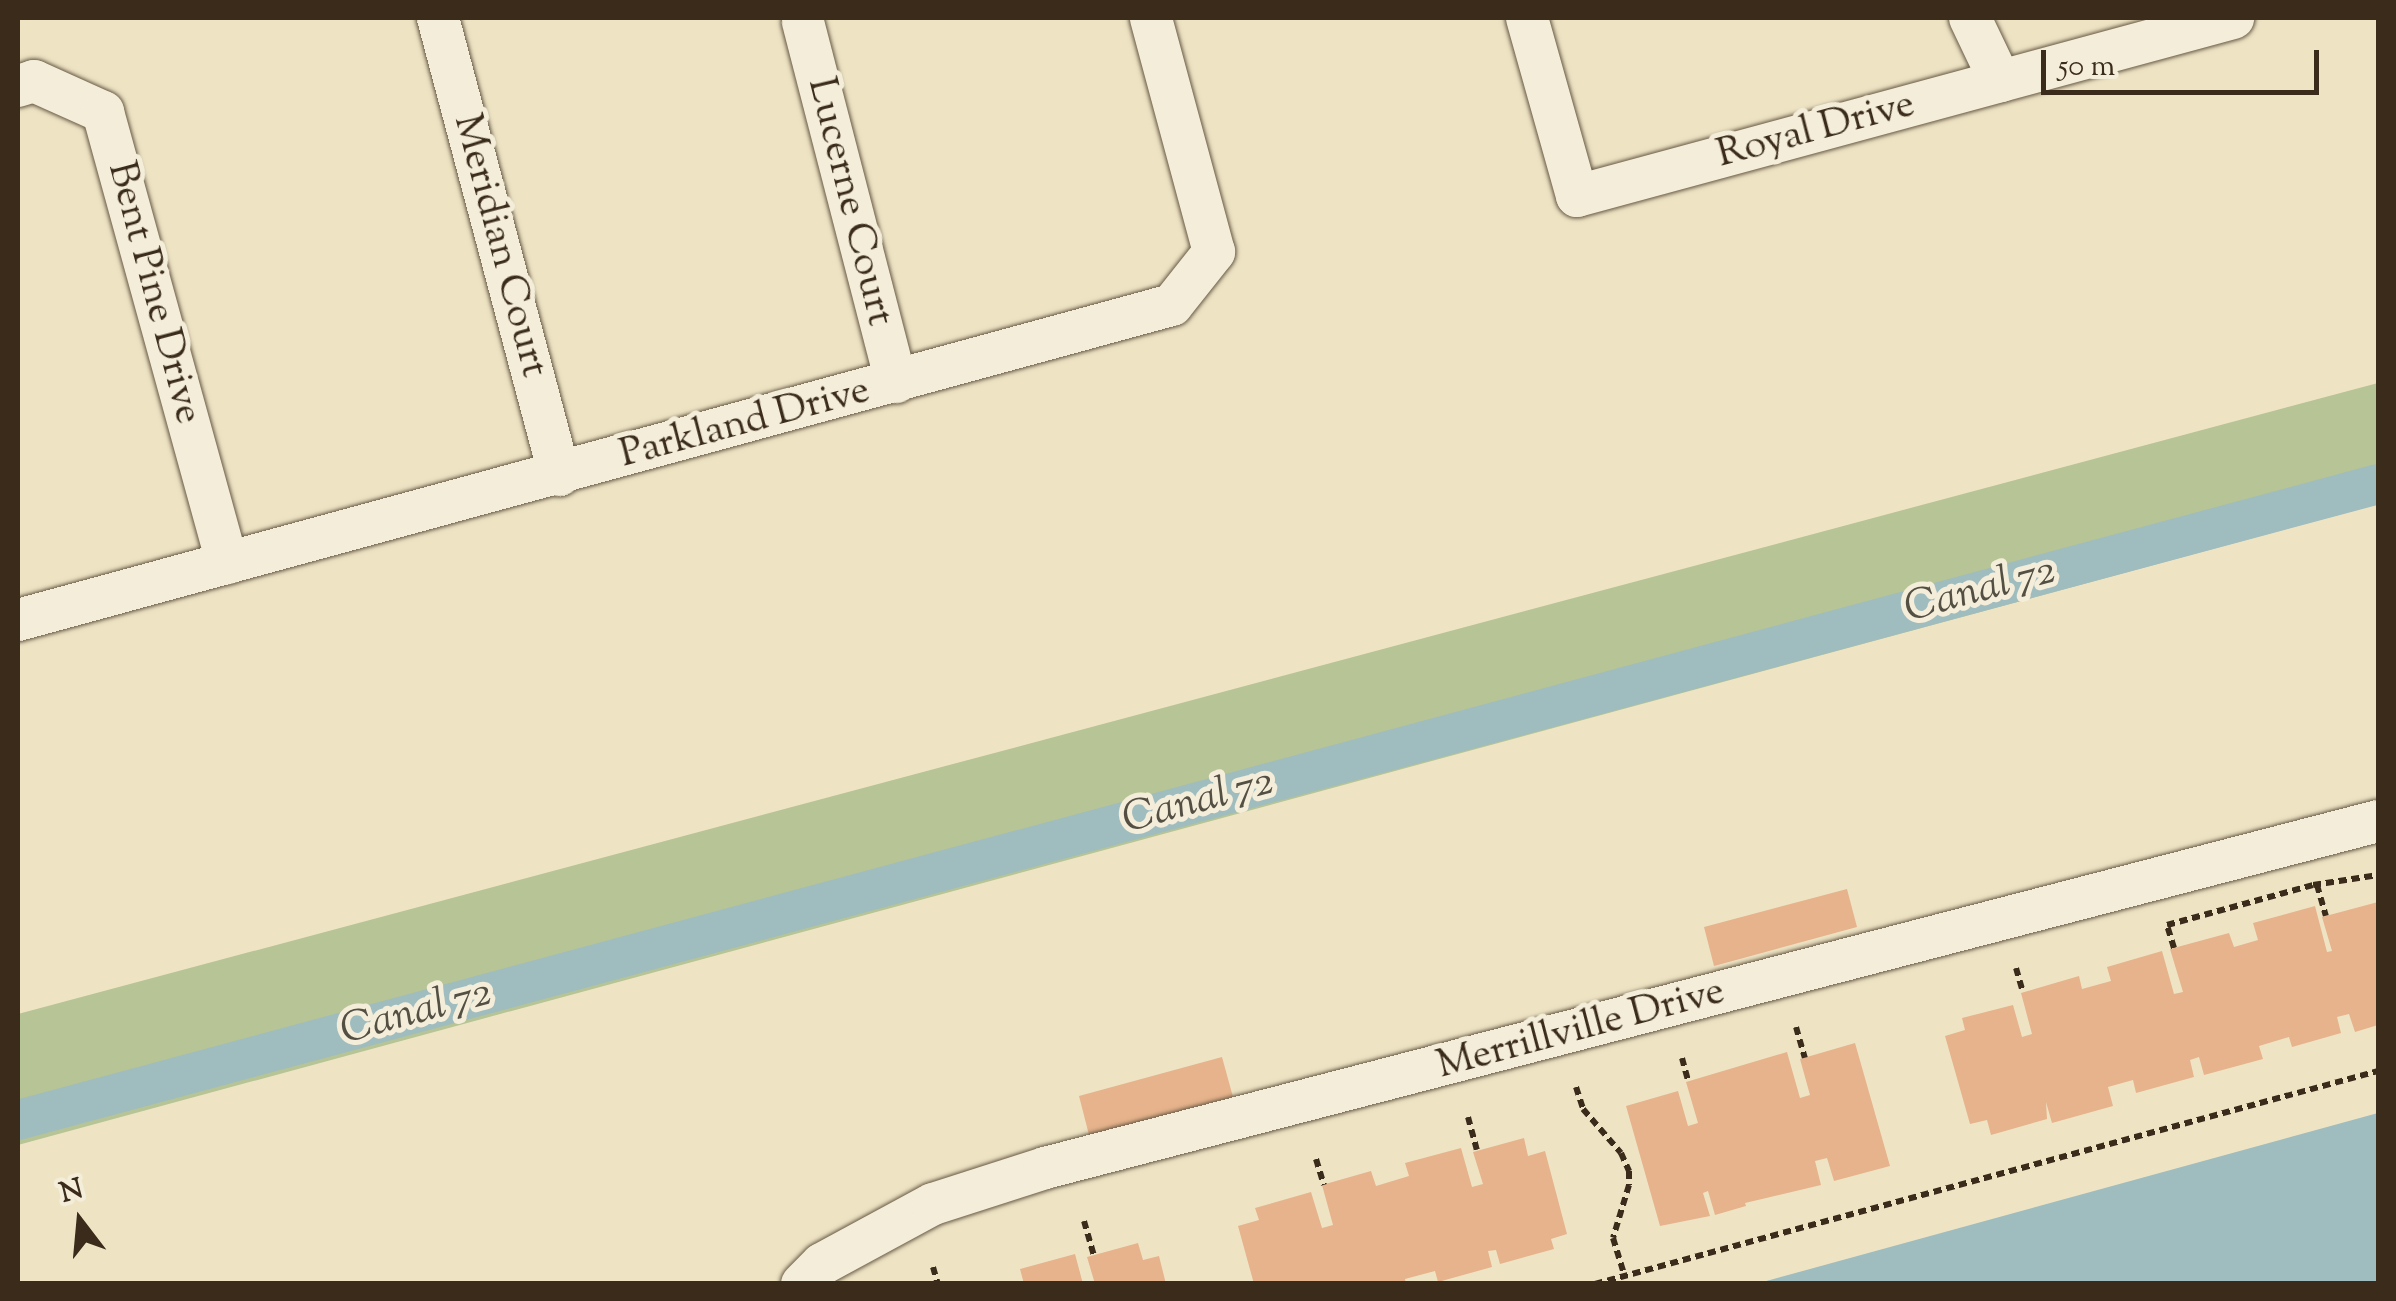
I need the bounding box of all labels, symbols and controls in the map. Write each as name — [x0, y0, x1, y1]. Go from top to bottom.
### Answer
scale bar — [2046, 30, 2324, 92]
text: 50 m — [2058, 46, 2115, 89]
street label: Lucerne Court — [795, 73, 903, 331]
street label: Royal Drive — [1712, 82, 1920, 180]
street label: Meridian Court — [441, 109, 557, 383]
street label: Bent Pine Drive — [95, 157, 211, 429]
street label: Parkland Drive — [615, 368, 875, 480]
water label: Canal 72 — [1899, 547, 2061, 635]
water label: Canal 72 — [1117, 758, 1279, 846]
water label: Canal 72 — [335, 969, 497, 1057]
street label: Merrillville Drive — [1432, 969, 1730, 1091]
text: N — [55, 1170, 88, 1214]
north arrow — [30, 1171, 130, 1271]

